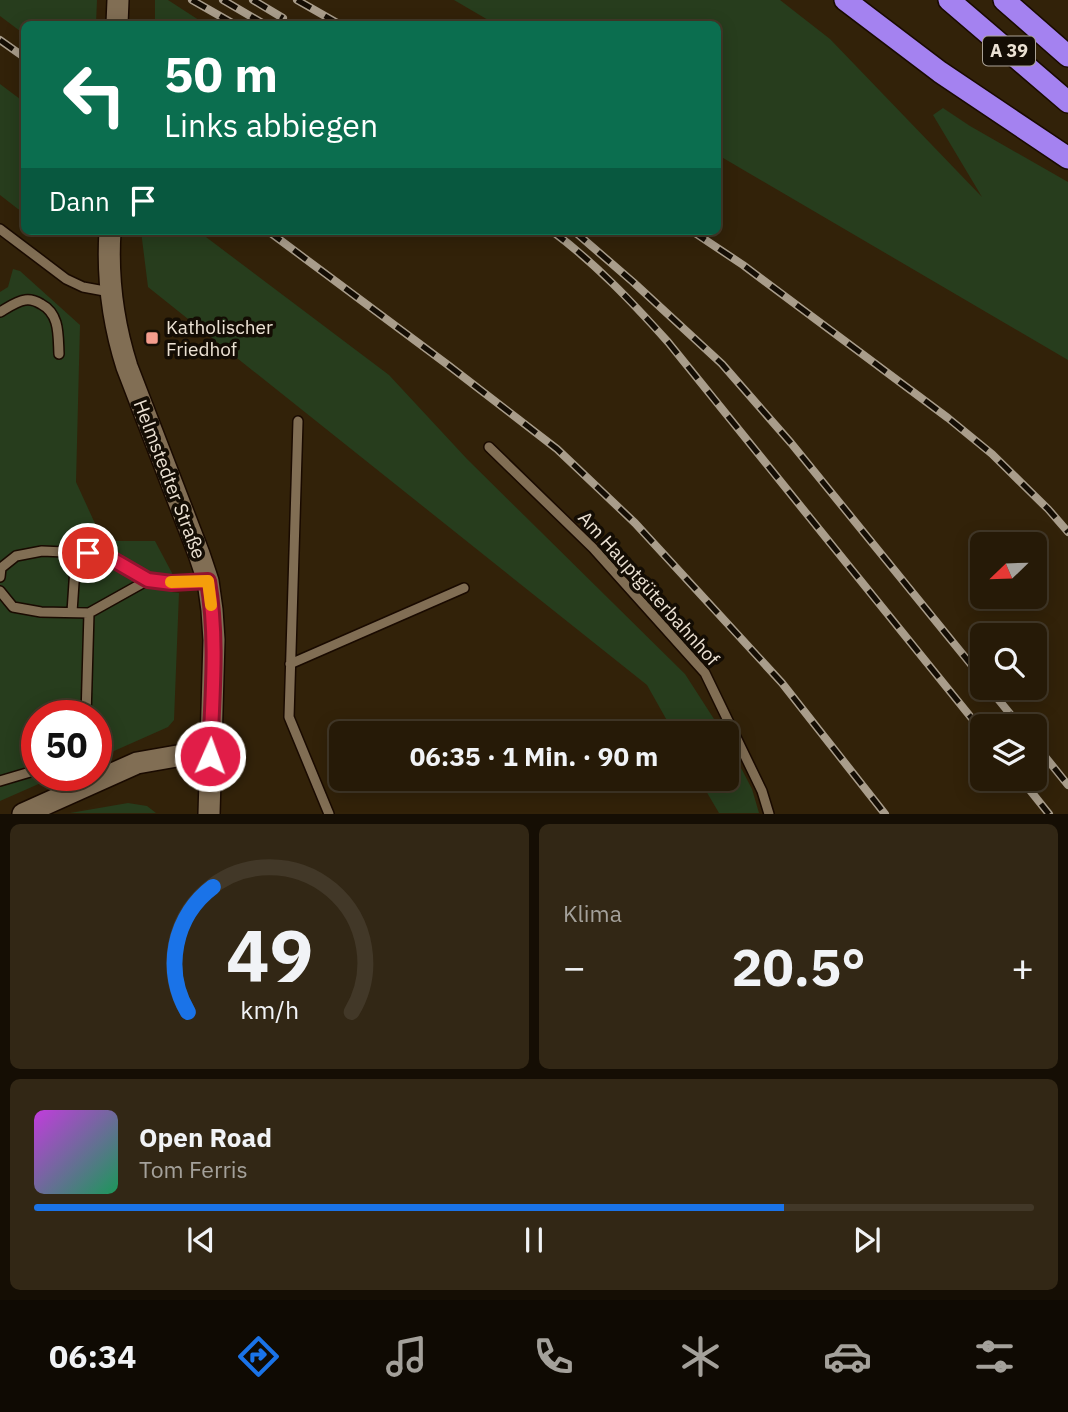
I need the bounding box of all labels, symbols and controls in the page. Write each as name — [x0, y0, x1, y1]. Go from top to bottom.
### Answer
road number: A 39 — [983, 36, 1035, 66]
text: 50 m — [164, 42, 278, 105]
icon: left — [49, 49, 140, 140]
text: Links abbiegen — [164, 104, 378, 146]
icon: arrive — [124, 182, 162, 220]
text: Dann — [49, 184, 110, 218]
place label: Katholischer Friedhof — [166, 315, 273, 361]
marker: Katholischer Friedhof — [144, 330, 160, 346]
street label: Helmstedter Straße — [129, 396, 211, 562]
street label: Am Hauptgüterbahnhof — [573, 506, 725, 670]
pin — [58, 523, 118, 583]
north arrow — [970, 532, 1046, 609]
map controls — [970, 532, 1047, 791]
icon: arrive — [69, 534, 107, 572]
button: search — [970, 623, 1047, 700]
speed limit sign: 50 — [21, 700, 112, 791]
button: layers — [970, 714, 1047, 791]
position arrow — [173, 719, 247, 793]
text: 06:35 · 1 Min. · 90 m — [410, 739, 658, 773]
text: Klima — [563, 898, 622, 928]
text: 49 — [226, 908, 313, 1003]
text: 20.5° — [731, 933, 866, 1000]
text: − — [563, 942, 586, 991]
text: + — [1011, 942, 1034, 991]
text: km/h — [240, 993, 299, 1026]
text: Open Road — [139, 1120, 272, 1154]
text: Tom Ferris — [139, 1154, 248, 1184]
icon: previous — [182, 1221, 220, 1259]
icon: pause — [515, 1221, 553, 1259]
icon: next — [848, 1221, 886, 1259]
icon: directions — [234, 1332, 283, 1381]
icon: music — [382, 1332, 431, 1381]
icon: phone — [529, 1332, 578, 1381]
icon: climate — [676, 1332, 725, 1381]
icon: car — [823, 1332, 872, 1381]
icon: filters — [970, 1332, 1019, 1381]
text: 06:34 — [49, 1335, 136, 1377]

